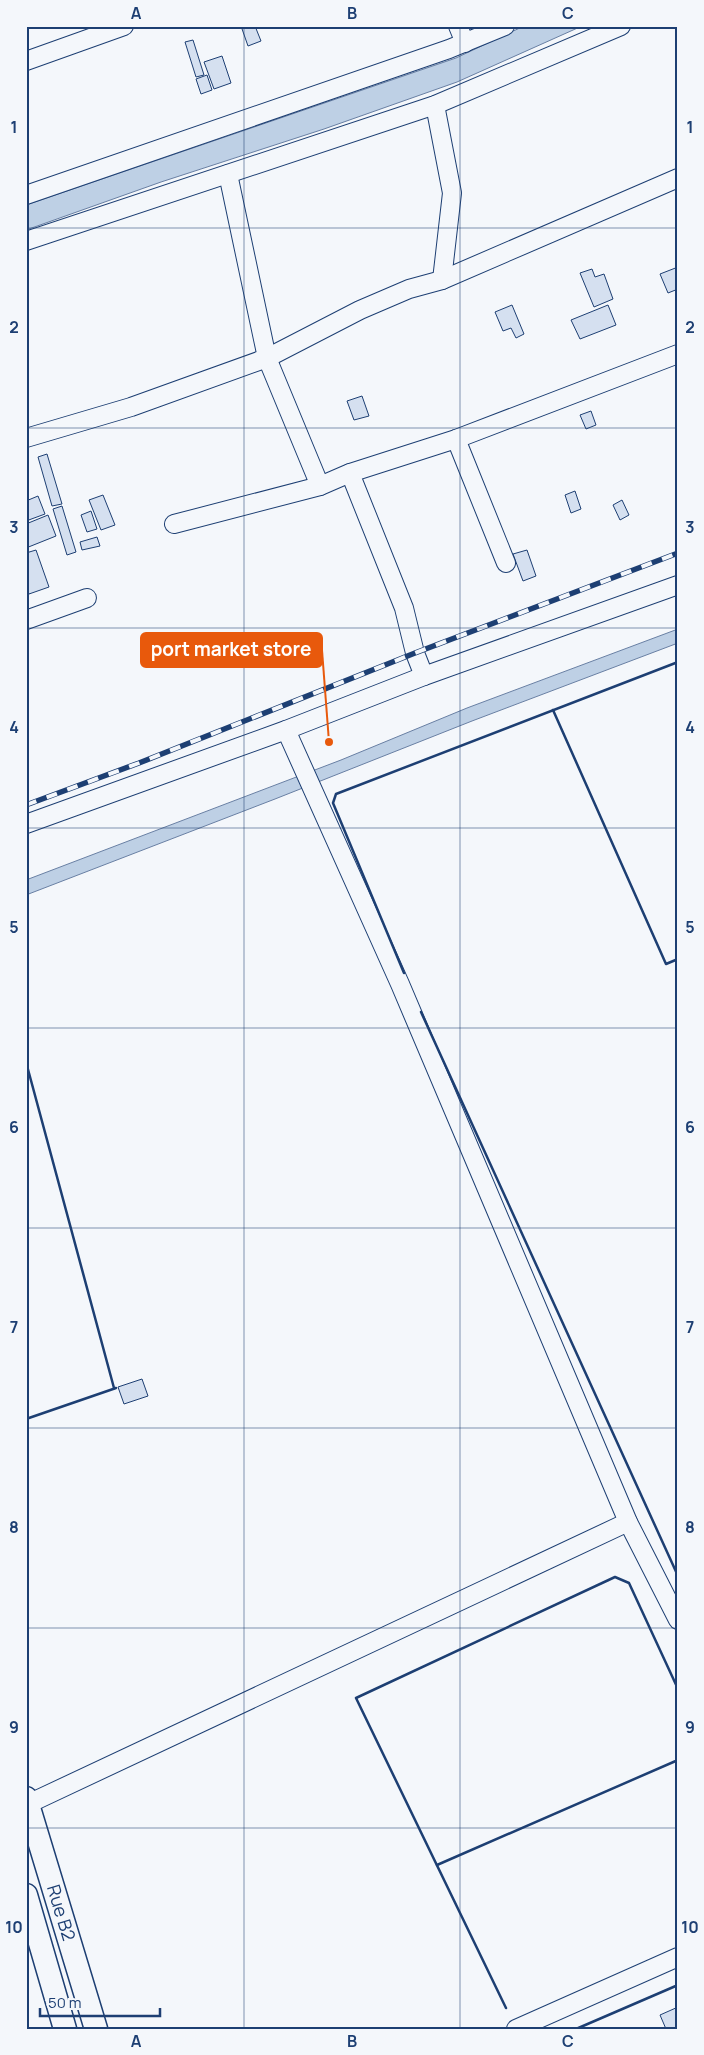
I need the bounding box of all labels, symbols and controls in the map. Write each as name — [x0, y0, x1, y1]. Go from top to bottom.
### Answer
text: A — [131, 2, 142, 24]
text: B — [347, 2, 357, 24]
text: C — [562, 2, 574, 24]
text: 1 — [10, 116, 18, 138]
text: 1 — [686, 116, 694, 138]
text: 2 — [9, 316, 19, 338]
text: 2 — [685, 316, 695, 338]
text: 3 — [9, 516, 19, 538]
text: 3 — [685, 516, 695, 538]
callout: port market store — [141, 633, 322, 667]
text: port market store — [151, 636, 311, 662]
text: 4 — [9, 716, 19, 738]
text: 4 — [685, 716, 695, 738]
text: 5 — [9, 916, 19, 938]
text: 5 — [685, 916, 695, 938]
text: 6 — [9, 1116, 19, 1138]
text: 6 — [685, 1116, 695, 1138]
text: 7 — [10, 1316, 18, 1338]
text: 7 — [686, 1316, 694, 1338]
text: 8 — [9, 1516, 19, 1538]
text: 8 — [685, 1516, 695, 1538]
text: 9 — [9, 1716, 19, 1738]
text: 9 — [685, 1716, 695, 1738]
street label: Rue B2 — [42, 1882, 82, 1944]
text: 10 — [5, 1916, 23, 1938]
text: 10 — [681, 1916, 699, 1938]
scale bar — [40, 1985, 160, 2017]
text: 50 m — [48, 1992, 82, 2013]
text: A — [131, 2030, 142, 2052]
text: B — [347, 2030, 357, 2052]
text: C — [562, 2030, 574, 2052]

